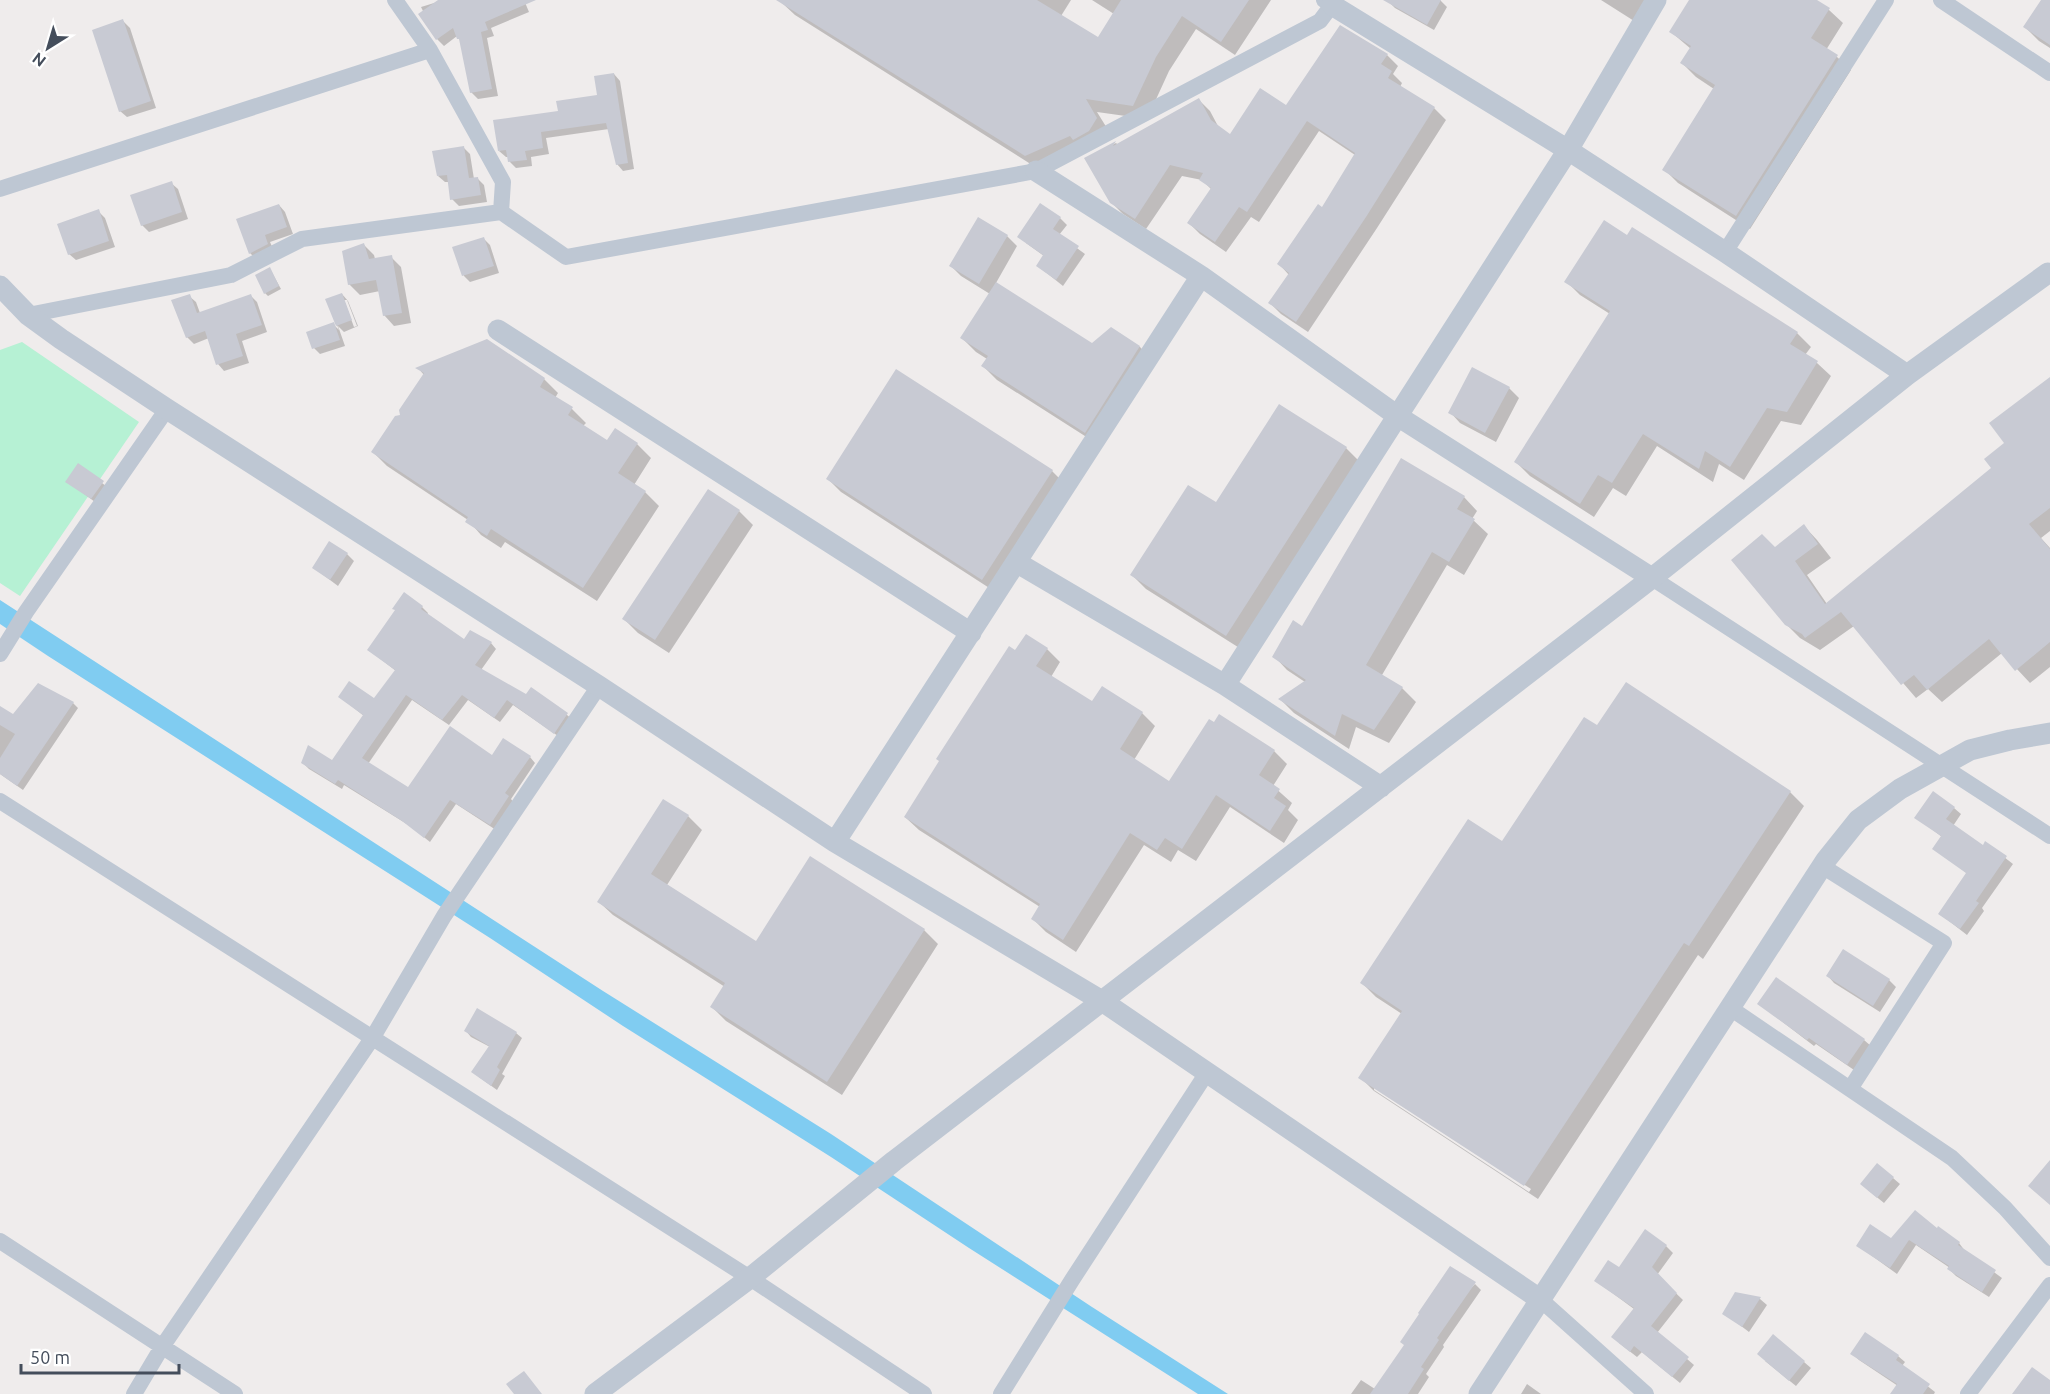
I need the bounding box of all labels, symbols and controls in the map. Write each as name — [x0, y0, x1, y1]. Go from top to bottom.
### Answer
north arrow — [18, 18, 78, 78]
text: N — [29, 49, 49, 71]
scale bar — [21, 1337, 178, 1375]
text: 50 m — [30, 1347, 70, 1367]

